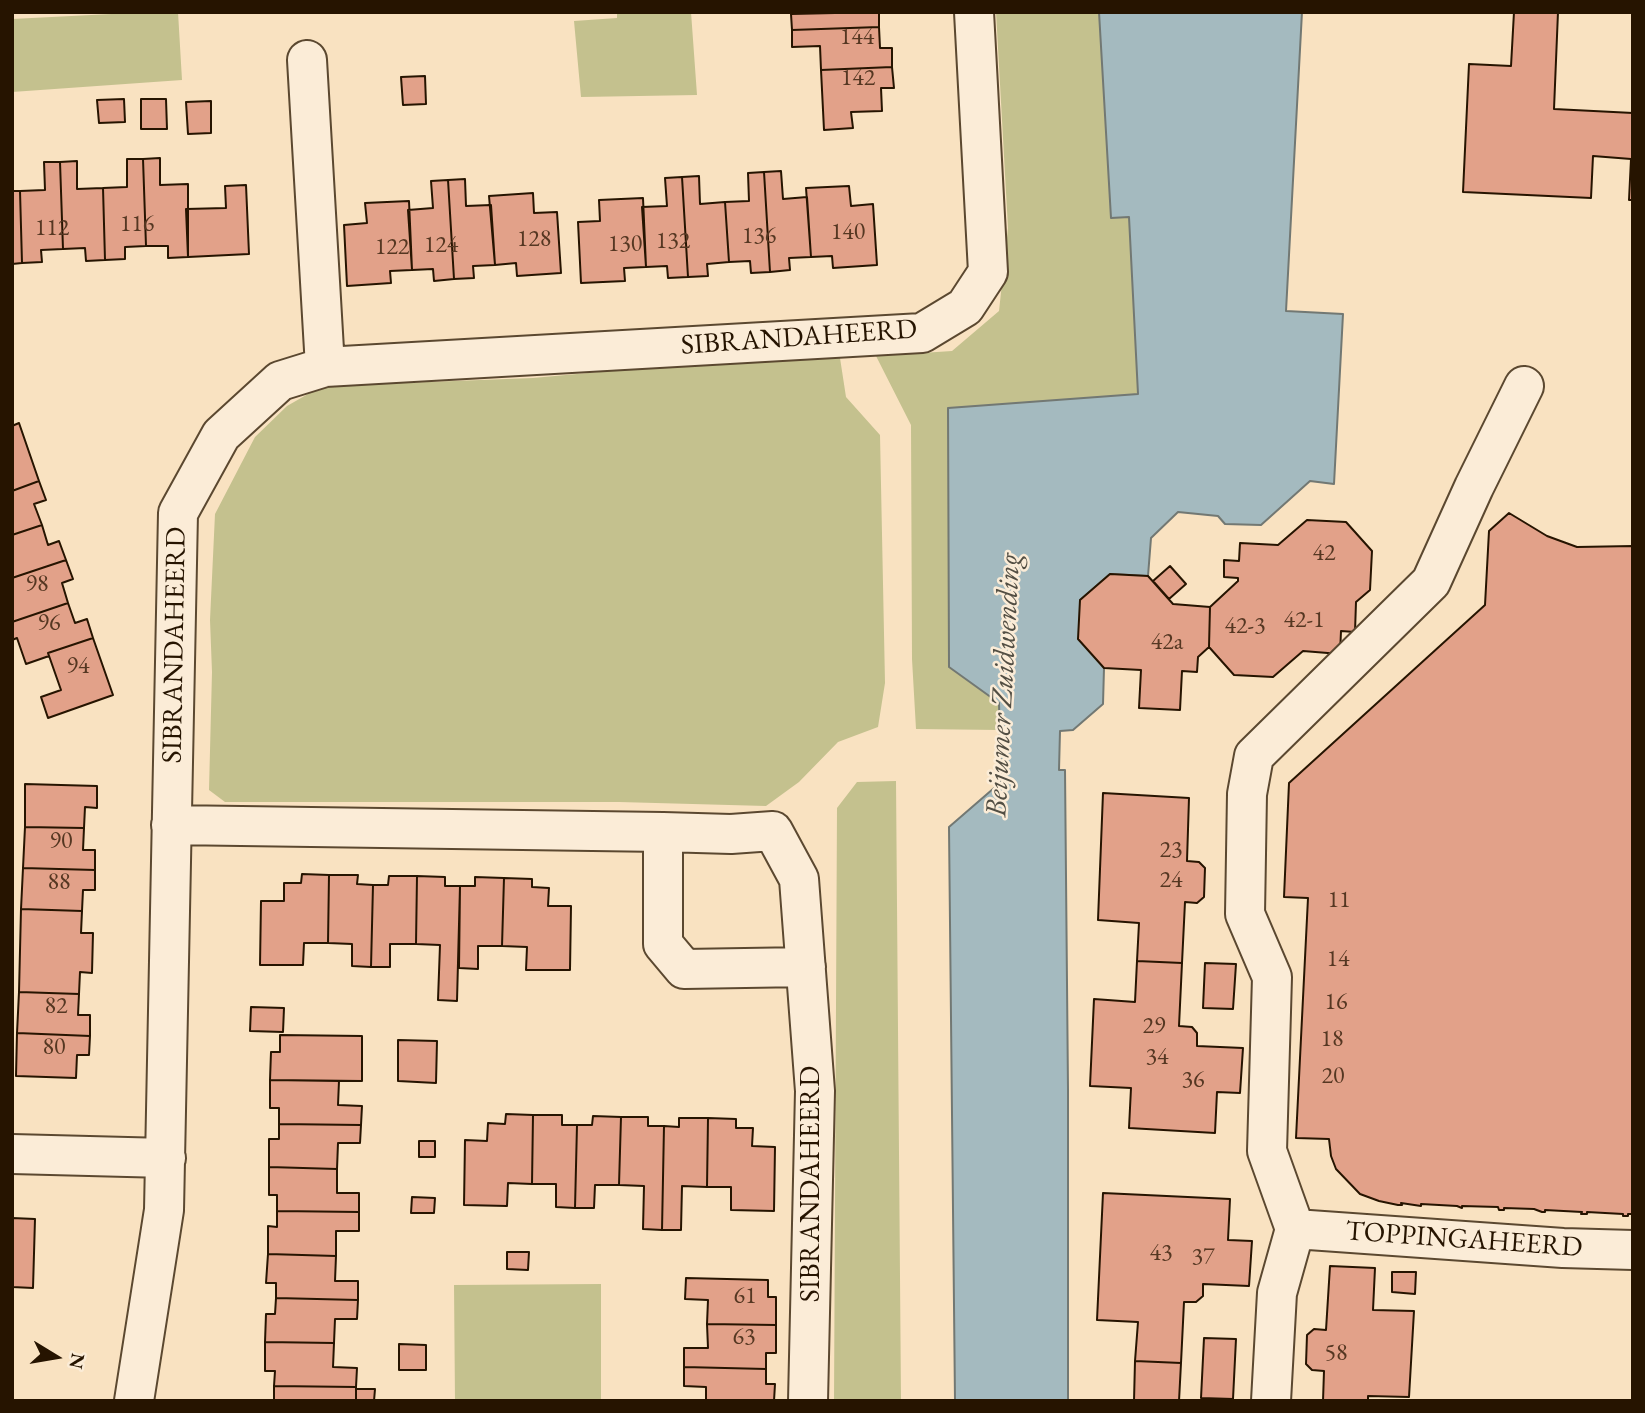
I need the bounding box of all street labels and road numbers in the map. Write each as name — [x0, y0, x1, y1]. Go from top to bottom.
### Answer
street label: SIBRANDAHEERD — [680, 313, 918, 363]
street label: SIBRANDAHEERD — [156, 526, 194, 764]
street label: SIBRANDAHEERD — [794, 1066, 828, 1302]
street label: TOPPINGAHEERD — [1344, 1215, 1584, 1265]

